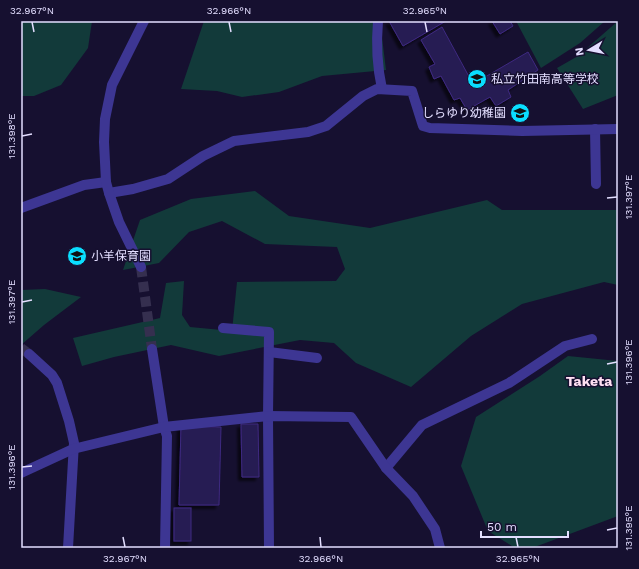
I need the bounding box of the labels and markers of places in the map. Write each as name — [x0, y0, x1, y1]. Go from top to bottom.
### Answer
school or university icon: 私立竹田南高等学校 — [466, 68, 488, 90]
place label: 私立竹田南高等学校 — [491, 72, 599, 86]
school or university icon: しらゆり幼稚園 — [509, 102, 531, 124]
place label: しらゆり幼稚園 — [422, 106, 506, 120]
school or university icon: 小羊保育園 — [66, 245, 88, 267]
place label: 小羊保育園 — [91, 249, 151, 263]

